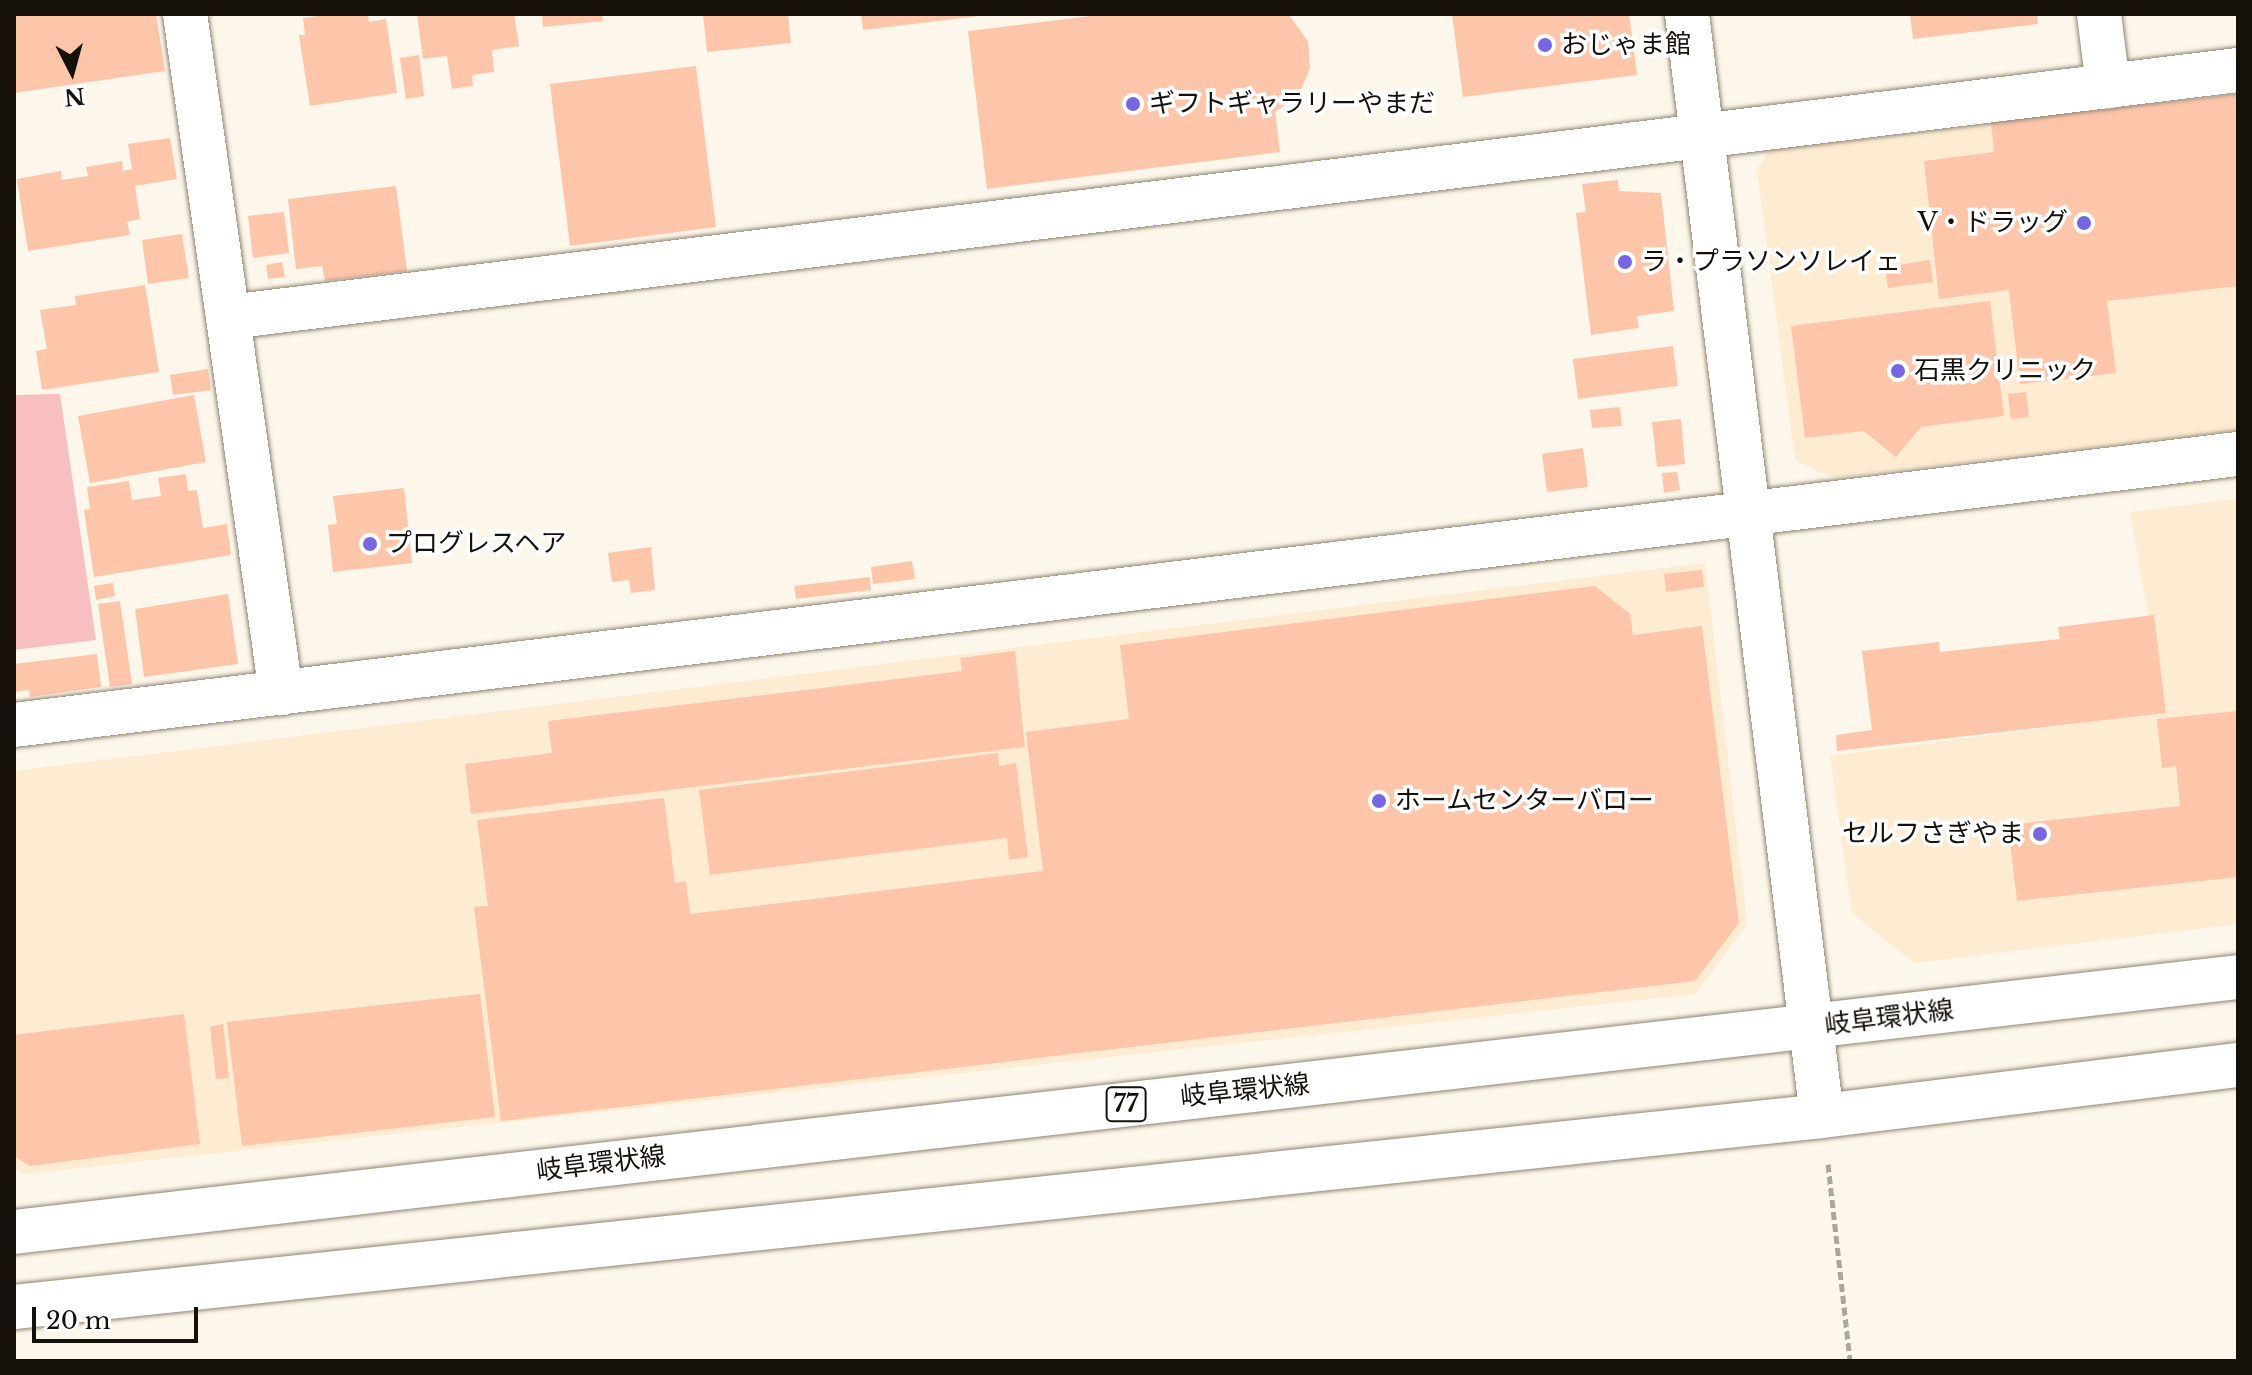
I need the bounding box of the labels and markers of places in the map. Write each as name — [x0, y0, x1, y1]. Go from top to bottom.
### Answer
place label: おじゃま館 — [1561, 29, 1691, 61]
marker: おじゃま館 — [1536, 36, 1554, 54]
place label: ギフトギャラリーやまだ — [1149, 88, 1435, 120]
marker: ギフトギャラリーやまだ — [1124, 95, 1142, 113]
place label: V・ドラッグ — [1918, 207, 2068, 239]
marker: V・ドラッグ — [2075, 214, 2093, 232]
place label: ラ・プラソンソレイェ — [1641, 246, 1901, 278]
marker: ラ・プラソンソレイェ — [1616, 253, 1634, 271]
place label: 石黒クリニック — [1914, 355, 2096, 387]
marker: 石黒クリニック — [1889, 362, 1907, 380]
place label: プログレスヘア — [386, 528, 568, 560]
marker: プログレスヘア — [361, 535, 379, 553]
place label: ホームセンターバロー — [1395, 785, 1655, 817]
marker: ホームセンターバロー — [1370, 792, 1388, 810]
place label: セルフさぎやま — [1842, 818, 2024, 850]
marker: セルフさぎやま — [2031, 825, 2049, 843]

